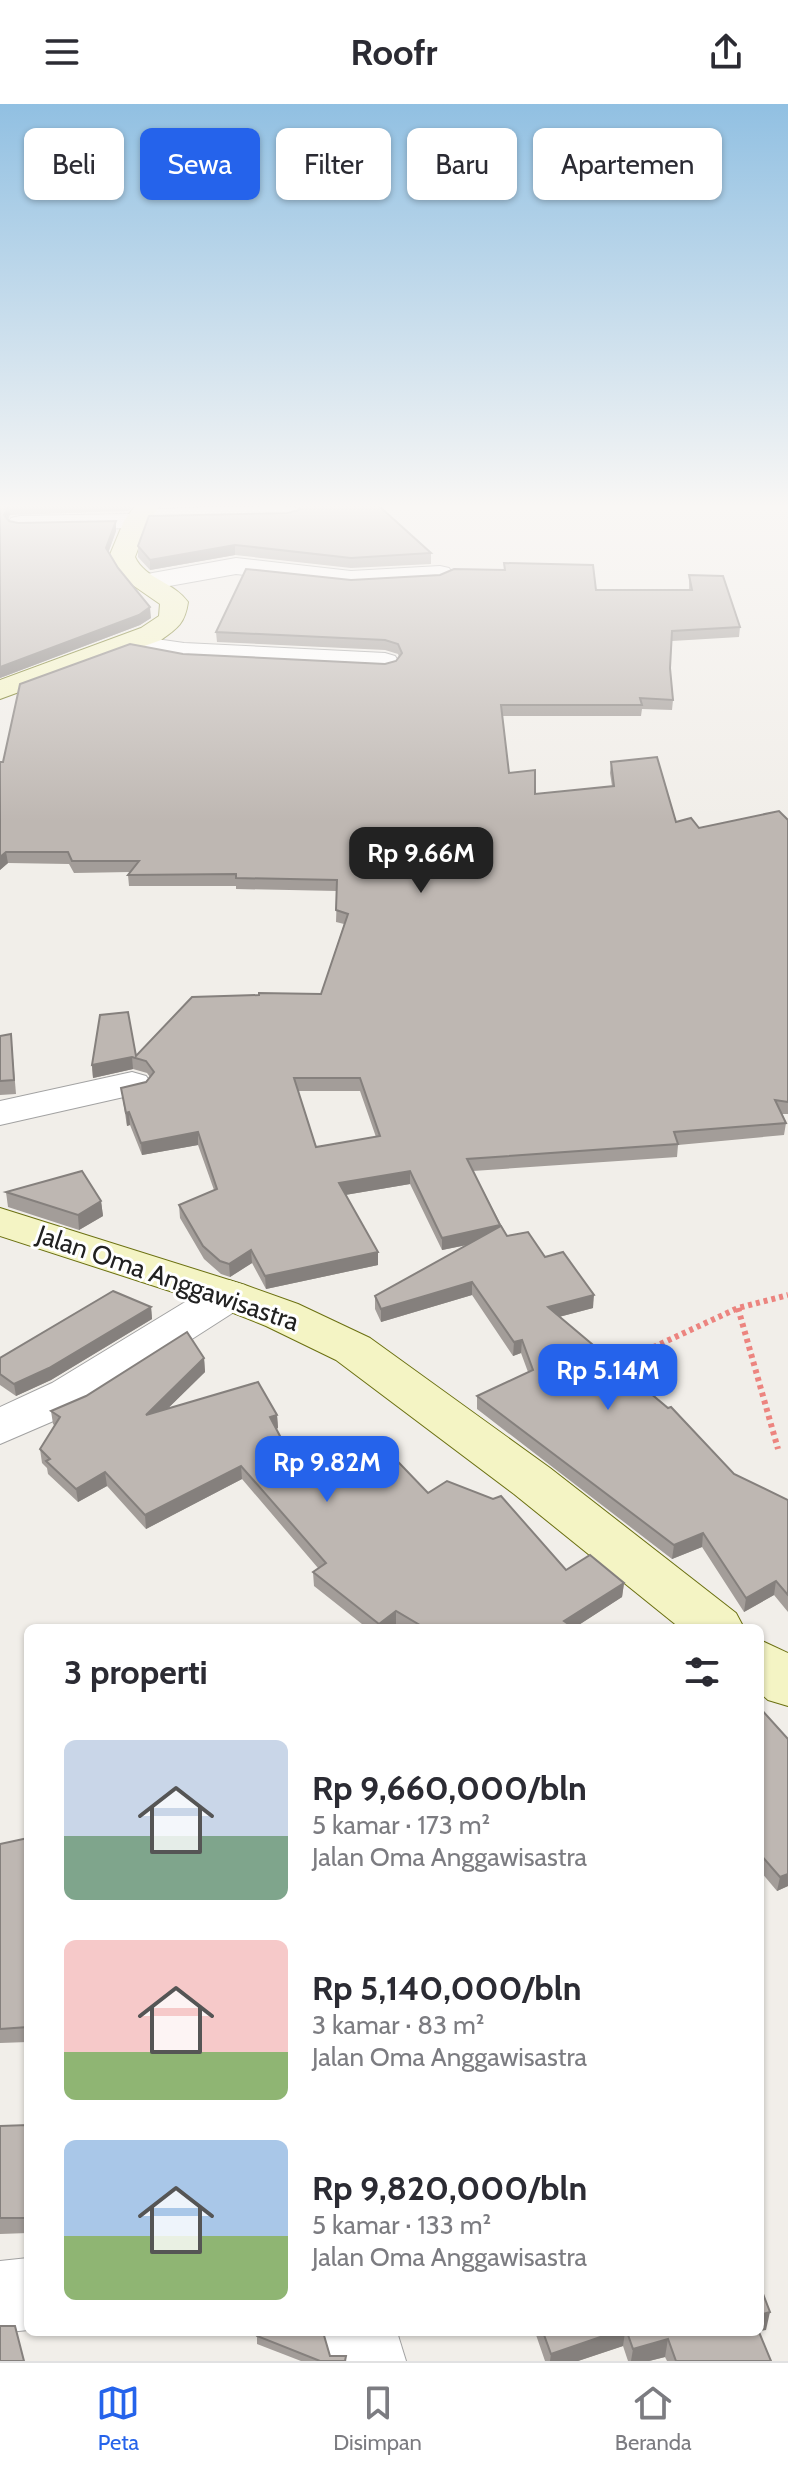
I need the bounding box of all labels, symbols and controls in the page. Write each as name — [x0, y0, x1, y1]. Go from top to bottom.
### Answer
icon: menu — [40, 30, 84, 74]
text: Roofr — [351, 30, 437, 74]
icon: share — [704, 30, 748, 74]
chip: Beli — [24, 128, 124, 200]
chip: Sewa — [140, 128, 260, 200]
chip: Filter — [276, 128, 391, 200]
chip: Baru — [407, 128, 517, 200]
chip: Apartemen — [533, 128, 722, 200]
pin: Rp 9.66M — [338, 827, 504, 895]
text: Rp 9.66M — [367, 837, 475, 869]
street label: Jalan Oma Anggawisastra — [32, 1218, 304, 1338]
pin: Rp 5.14M — [525, 1344, 691, 1412]
text: Rp 5.14M — [556, 1354, 660, 1386]
pin: Rp 9.82M — [244, 1436, 410, 1504]
text: Rp 9.82M — [273, 1446, 381, 1478]
icon: filters — [680, 1650, 724, 1694]
text: 3 properti — [64, 1651, 208, 1693]
text: Rp 9,660,000/bln — [312, 1767, 587, 1809]
icon: home — [128, 1772, 224, 1868]
text: 5 kamar · 173 m² — [312, 1809, 490, 1841]
text: Jalan Oma Anggawisastra — [312, 1841, 587, 1873]
text: Rp 5,140,000/bln — [312, 1967, 581, 2009]
icon: home — [128, 1972, 224, 2068]
text: 3 kamar · 83 m² — [312, 2009, 484, 2041]
text: Jalan Oma Anggawisastra — [312, 2041, 587, 2073]
text: Rp 9,820,000/bln — [312, 2167, 587, 2209]
icon: home — [128, 2172, 224, 2268]
text: 5 kamar · 133 m² — [312, 2209, 491, 2241]
text: Jalan Oma Anggawisastra — [312, 2241, 587, 2273]
tab: Peta — [96, 2381, 140, 2456]
tab: Disimpan — [333, 2381, 422, 2456]
tab: Beranda — [615, 2381, 692, 2456]

